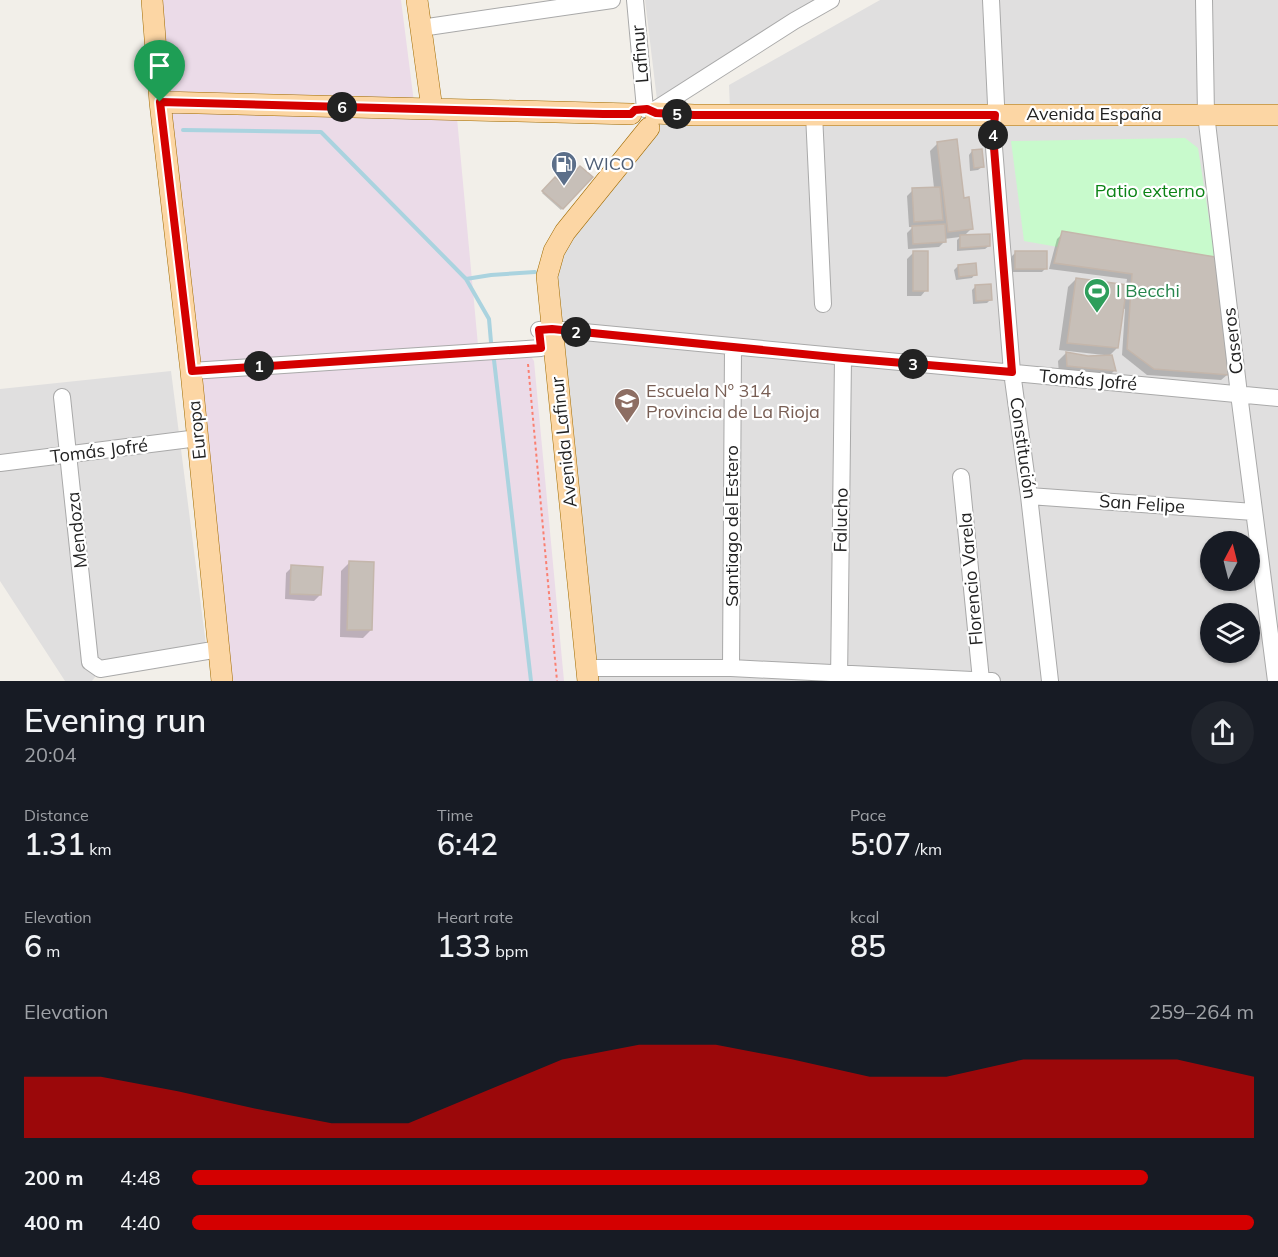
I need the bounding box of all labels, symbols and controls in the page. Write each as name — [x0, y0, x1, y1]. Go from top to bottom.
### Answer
street label: Lafinur — [625, 23, 654, 84]
pin — [134, 40, 185, 102]
icon: arrive — [143, 49, 176, 82]
pin: 6 — [327, 92, 357, 122]
text: 6 — [337, 97, 347, 117]
pin: 5 — [662, 99, 692, 129]
street label: Avenida España — [1026, 102, 1162, 125]
text: 5 — [672, 104, 682, 124]
pin: 4 — [978, 120, 1008, 150]
text: 4 — [988, 125, 998, 145]
fuel station icon: WICO — [549, 149, 579, 187]
place label: WICO — [584, 152, 635, 175]
park label: Patio externo — [1095, 179, 1205, 202]
sports icon: I Becchi — [1082, 276, 1112, 314]
place label: I Becchi — [1116, 279, 1180, 302]
street label: Caseros — [1217, 306, 1248, 376]
pin: 2 — [561, 317, 591, 347]
text: 2 — [571, 322, 581, 342]
pin: 3 — [898, 349, 928, 379]
pin: 1 — [244, 351, 274, 381]
text: 3 — [908, 354, 918, 374]
text: 1 — [254, 356, 264, 376]
street label: Tomás Jofré — [1038, 364, 1138, 395]
street label: Avenida Lafinur — [545, 375, 582, 509]
place label: Escuela Nº 314 Provincia de La Rioja — [646, 379, 820, 423]
school or university icon: Escuela Nº 314 Provincia de La Rioja — [612, 386, 642, 424]
street label: Constitución — [1005, 396, 1042, 500]
street label: Europa — [182, 399, 211, 461]
street label: Tomás Jofré — [49, 433, 149, 468]
street label: Santiago del Estero — [720, 445, 743, 607]
street label: Falucho — [828, 487, 853, 553]
street label: San Felipe — [1098, 489, 1186, 518]
street label: Mendoza — [61, 491, 92, 569]
street label: Florencio Varela — [953, 512, 988, 646]
north arrow — [1200, 531, 1260, 591]
map controls — [1200, 531, 1260, 663]
button: layers — [1200, 603, 1260, 663]
text: Evening run — [24, 699, 206, 740]
button: share — [1191, 701, 1254, 764]
text: 20:04 — [24, 742, 77, 767]
text: Distance — [24, 805, 89, 825]
text: Time — [437, 805, 473, 825]
text: Pace — [850, 805, 886, 825]
text: 1.31 — [24, 825, 85, 863]
text: 6:42 — [437, 825, 498, 863]
text: 5:07 — [850, 825, 911, 863]
text: km — [85, 839, 112, 859]
text: /km — [911, 839, 942, 859]
text: Elevation — [24, 907, 92, 927]
text: Heart rate — [437, 907, 513, 927]
text: kcal — [850, 907, 879, 927]
text: 6 — [24, 927, 42, 965]
text: 133 — [437, 927, 491, 965]
text: 85 — [850, 927, 886, 965]
text: m — [42, 941, 60, 961]
text: bpm — [491, 941, 528, 961]
text: Elevation — [24, 999, 109, 1024]
text: 259–264 m — [1149, 999, 1254, 1024]
text: 200 m — [24, 1165, 83, 1190]
text: 4:48 — [120, 1165, 161, 1190]
text: 400 m — [24, 1210, 83, 1235]
text: 4:40 — [120, 1210, 161, 1235]

